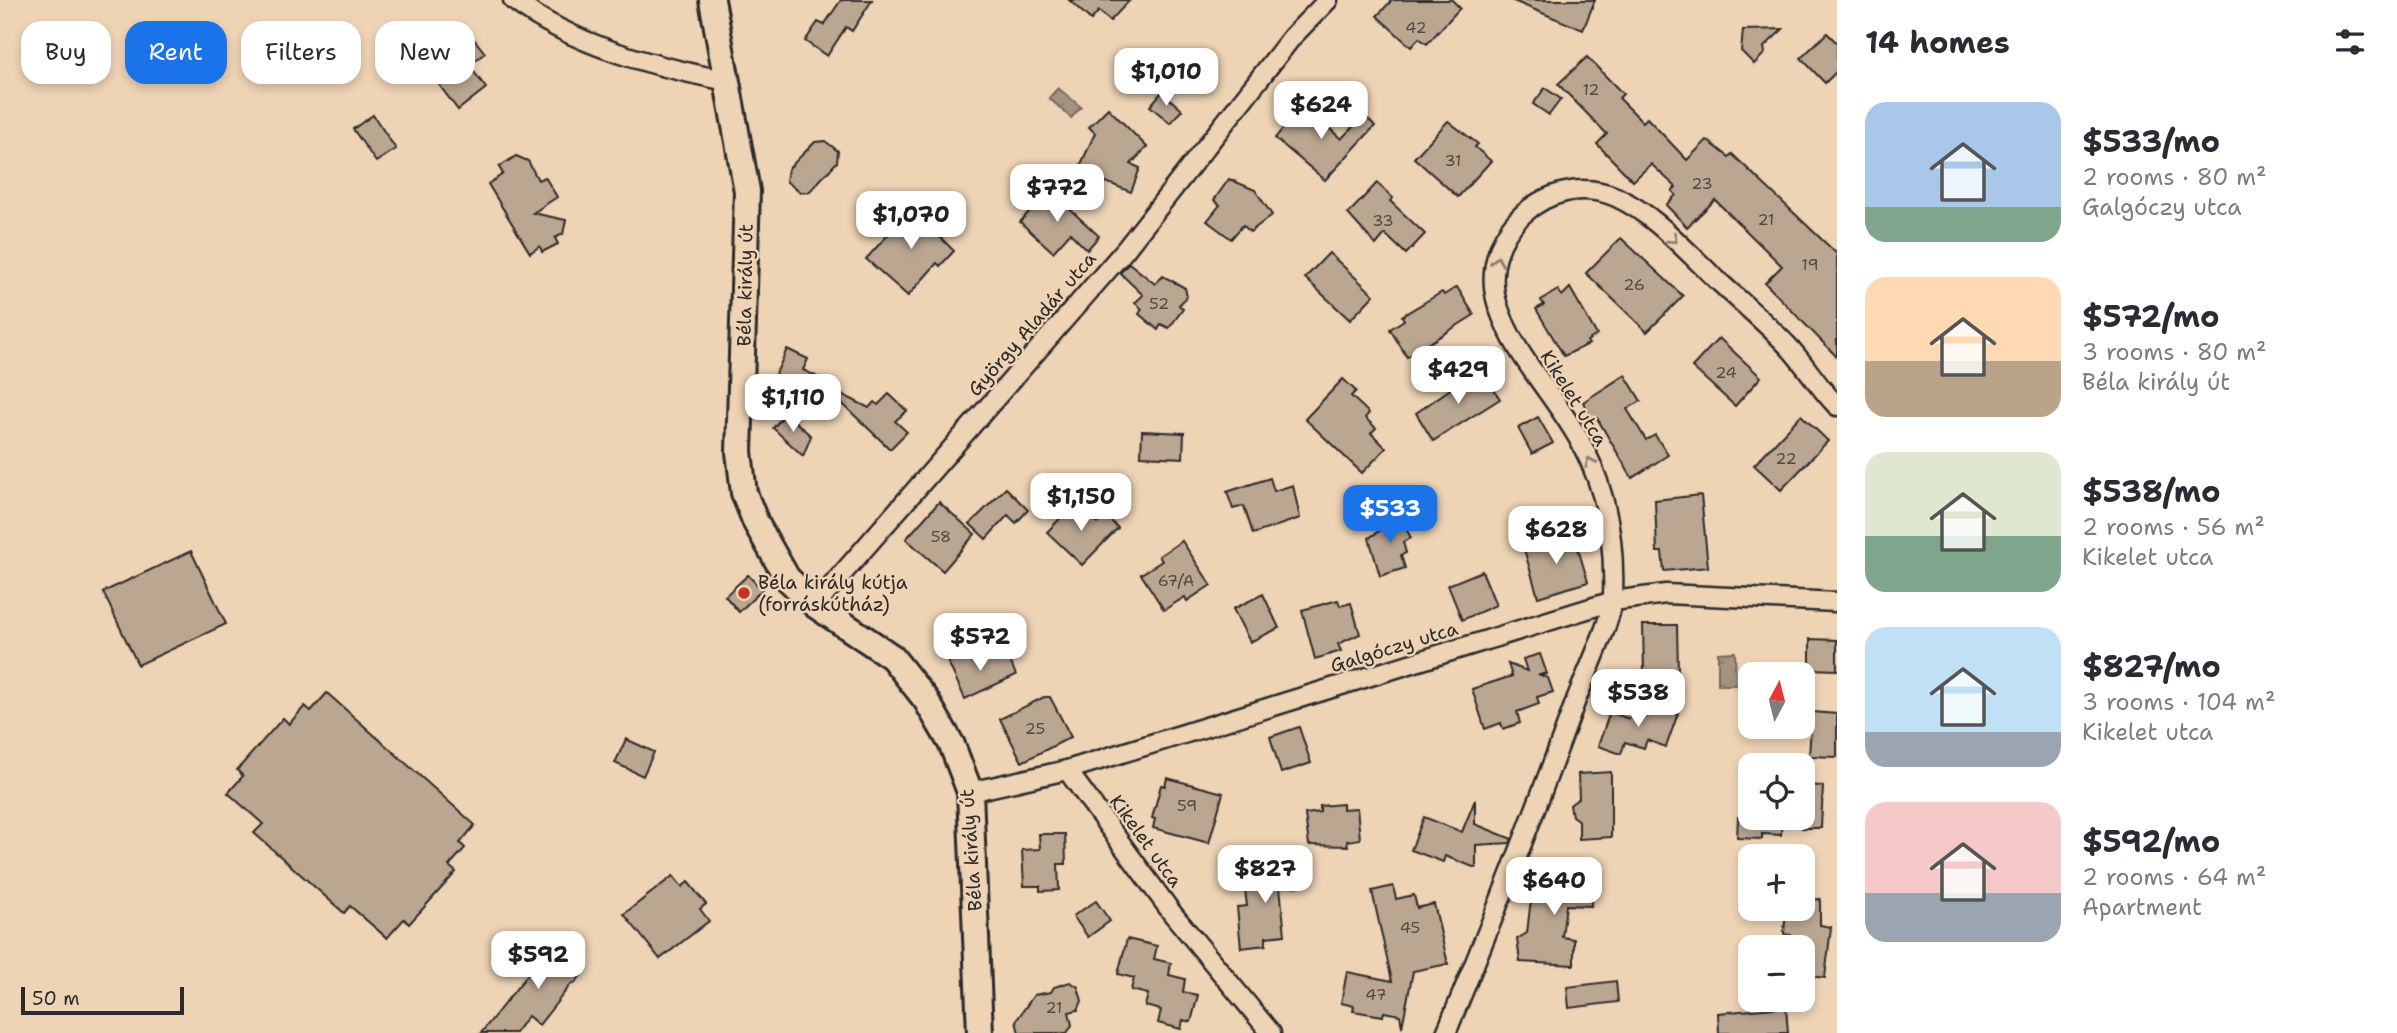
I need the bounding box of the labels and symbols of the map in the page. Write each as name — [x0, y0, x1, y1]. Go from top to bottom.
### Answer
house number: 42 — [1405, 17, 1427, 38]
pin: $1,010 — [1109, 48, 1223, 108]
house number: 12 — [1582, 79, 1600, 100]
pin: $624 — [1280, 82, 1362, 141]
house number: 31 — [1444, 150, 1462, 171]
pin: $772 — [1016, 164, 1098, 224]
house number: 23 — [1691, 173, 1713, 194]
pin: $1,070 — [854, 191, 968, 251]
house number: 21 — [1757, 209, 1775, 230]
house number: 33 — [1372, 210, 1394, 231]
street label: Béla király út — [731, 224, 759, 346]
one-way arrow — [1665, 231, 1678, 243]
street label: György Aladár utca — [962, 246, 1102, 401]
house number: 19 — [1801, 254, 1819, 275]
one-way arrow — [1489, 255, 1504, 267]
house number: 26 — [1623, 274, 1645, 295]
house number: 52 — [1149, 293, 1169, 314]
street label: Kikelet utca — [1535, 345, 1613, 451]
pin: $429 — [1417, 346, 1499, 406]
house number: 24 — [1715, 362, 1737, 383]
pin: $1,110 — [736, 374, 850, 434]
house number: 22 — [1775, 448, 1797, 469]
one-way arrow — [1584, 457, 1598, 470]
pin: $1,150 — [1024, 474, 1138, 533]
pin: $533 — [1349, 486, 1431, 545]
pin: $628 — [1515, 506, 1597, 566]
house number: 58 — [931, 526, 951, 547]
place label: Béla király kútja (forráskútház) — [758, 570, 908, 617]
house number: 67/A — [1158, 570, 1194, 591]
marker: Béla király kútja (forráskútház) — [736, 585, 752, 601]
pin: $572 — [939, 614, 1021, 673]
street label: Galgóczy utca — [1327, 616, 1461, 678]
north arrow — [1738, 662, 1815, 738]
pin: $538 — [1597, 670, 1679, 729]
house number: 25 — [1025, 718, 1045, 739]
street label: Béla király út — [954, 788, 988, 912]
street label: Kikelet utca — [1104, 790, 1188, 892]
house number: 59 — [1177, 795, 1197, 816]
pin: $827 — [1224, 846, 1306, 905]
pin: $640 — [1513, 858, 1595, 917]
house number: 45 — [1400, 917, 1420, 938]
pin: $592 — [497, 932, 579, 991]
scale bar — [21, 984, 184, 1016]
house number: 47 — [1365, 984, 1387, 1005]
house number: 21 — [1045, 997, 1063, 1018]

